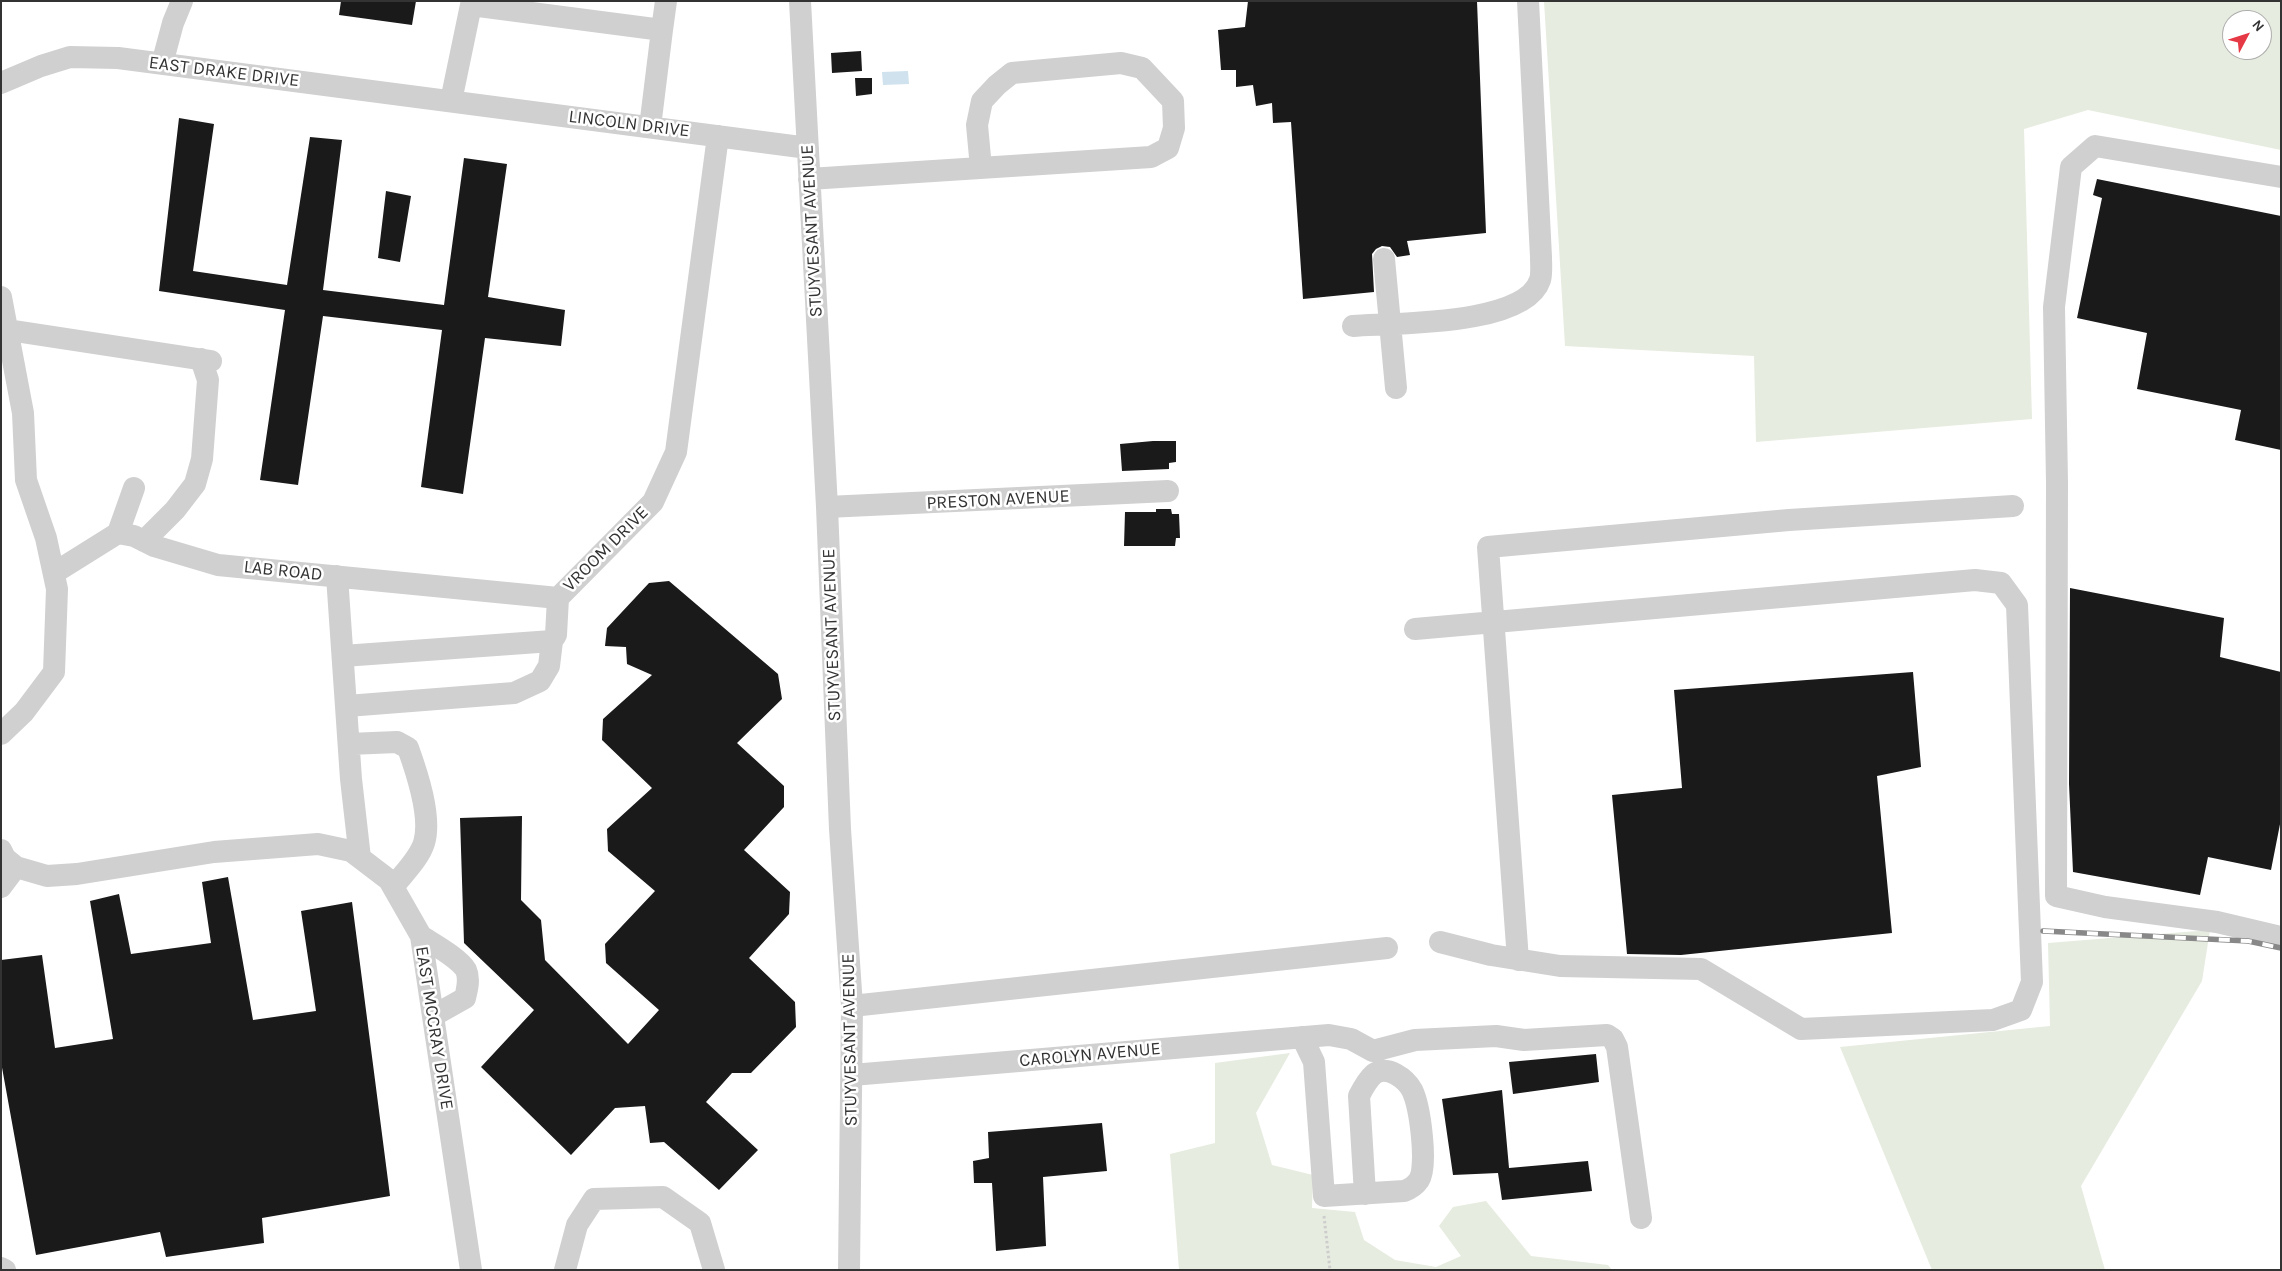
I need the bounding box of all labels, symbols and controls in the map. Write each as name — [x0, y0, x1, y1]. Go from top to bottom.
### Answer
north arrow — [2222, 10, 2272, 60]
text: N — [2248, 16, 2268, 35]
street label: EAST DRAKE DRIVE — [148, 52, 300, 92]
street label: LINCOLN DRIVE — [567, 106, 691, 142]
street label: STUYVESANT AVENUE — [797, 144, 827, 318]
street label: PRESTON AVENUE — [926, 485, 1070, 515]
street label: VROOM DRIVE — [559, 502, 653, 596]
street label: STUYVESANT AVENUE — [818, 548, 846, 722]
street label: LAB ROAD — [243, 556, 323, 586]
street label: EAST MCCRAY DRIVE — [410, 945, 458, 1111]
street label: STUYVESANT AVENUE — [838, 953, 862, 1127]
street label: CAROLYN AVENUE — [1018, 1038, 1162, 1072]

